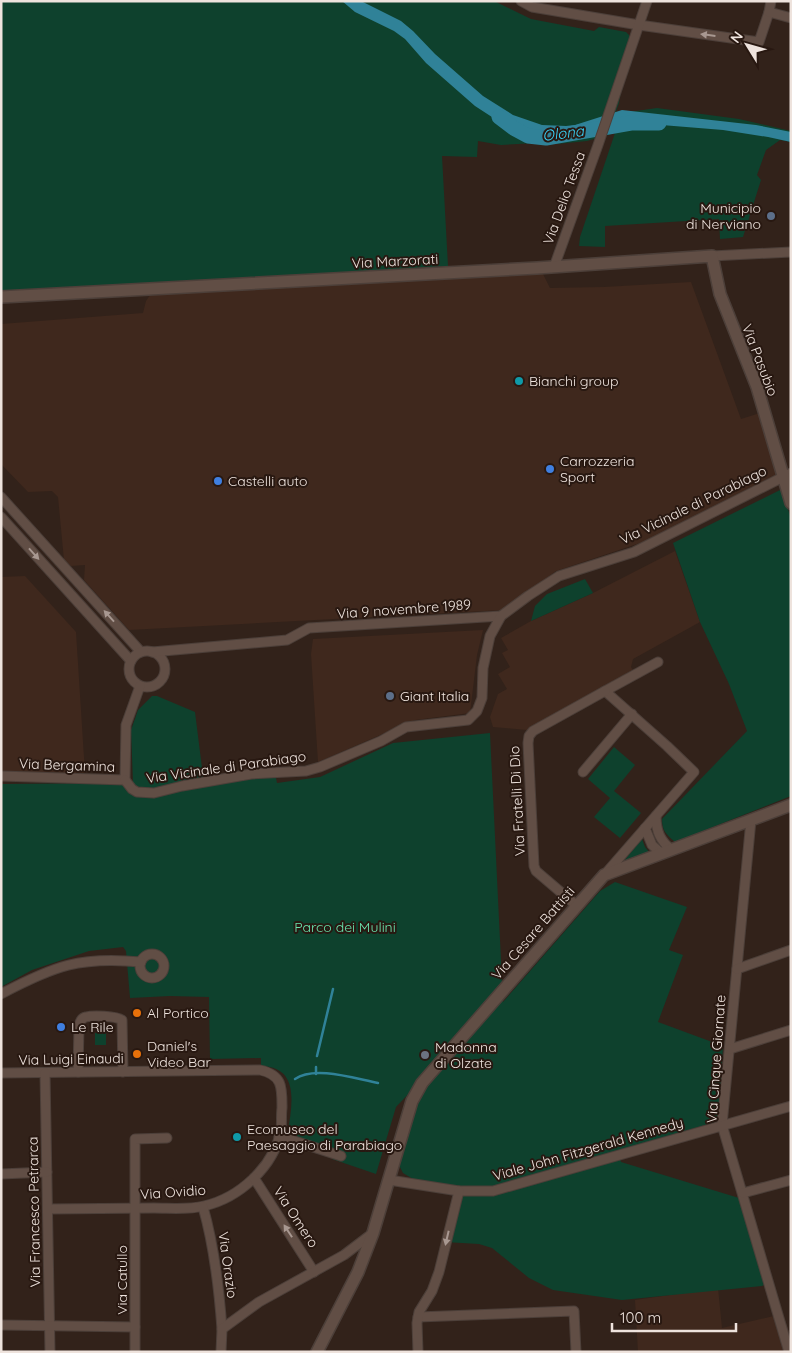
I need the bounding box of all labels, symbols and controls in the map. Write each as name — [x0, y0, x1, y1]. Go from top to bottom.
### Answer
north arrow — [722, 20, 772, 70]
text: N — [726, 28, 747, 47]
one-way arrow — [699, 31, 715, 39]
water label: Olona — [541, 121, 586, 145]
street label: Via Delio Tessa — [539, 149, 589, 247]
place label: Municipio di Nerviano — [686, 199, 761, 233]
marker: Municipio di Nerviano — [765, 210, 777, 222]
street label: Via Marzorati — [351, 250, 439, 272]
street label: Via Pasubio — [738, 321, 782, 399]
place label: Bianchi group — [529, 372, 618, 390]
marker: Bianchi group — [513, 375, 525, 387]
place label: Carrozzeria Sport — [560, 452, 634, 486]
street label: Via Vicinale di Parabiago — [617, 462, 769, 548]
marker: Carrozzeria Sport — [544, 463, 556, 475]
place label: Castelli auto — [228, 472, 307, 490]
marker: Castelli auto — [212, 475, 224, 487]
one-way arrow — [28, 547, 40, 559]
street label: Via 9 novembre 1989 — [336, 595, 472, 623]
one-way arrow — [103, 610, 115, 622]
place label: Giant Italia — [400, 687, 469, 705]
marker: Giant Italia — [384, 690, 396, 702]
street label: Via Fratelli Di Dio — [505, 745, 529, 857]
street label: Via Vicinale di Parabiago — [145, 747, 307, 787]
street label: Via Bergamina — [19, 754, 115, 776]
street label: Via Cesare Battisti — [487, 883, 579, 983]
park label: Parco dei Mulini — [294, 918, 396, 936]
street label: Via Cinque Giornate — [703, 994, 729, 1124]
place label: Al Portico — [147, 1004, 209, 1022]
marker: Al Portico — [131, 1007, 143, 1019]
place label: Le Rile — [71, 1018, 114, 1036]
marker: Le Rile — [55, 1021, 67, 1033]
place label: Daniel's Video Bar — [147, 1037, 212, 1071]
place label: Madonna di Olzate — [435, 1038, 497, 1072]
marker: Daniel's Video Bar — [131, 1048, 143, 1060]
street label: Via Luigi Einaudi — [18, 1049, 124, 1069]
marker: Madonna di Olzate — [419, 1049, 431, 1061]
street label: Viale John Fitzgerald Kennedy — [491, 1113, 685, 1185]
place label: Ecomuseo del Paesaggio di Parabiago — [247, 1120, 402, 1154]
marker: Ecomuseo del Paesaggio di Parabiago — [231, 1131, 243, 1143]
street label: Via Francesco Petrarca — [24, 1136, 44, 1288]
street label: Via Ovidio — [140, 1181, 206, 1203]
street label: Via Omero — [270, 1183, 322, 1251]
one-way arrow — [283, 1224, 293, 1237]
street label: Via Orazio — [214, 1230, 242, 1300]
one-way arrow — [443, 1231, 451, 1246]
street label: Via Catullo — [113, 1245, 131, 1315]
scale bar — [612, 1300, 736, 1332]
text: 100 m — [620, 1308, 661, 1327]

